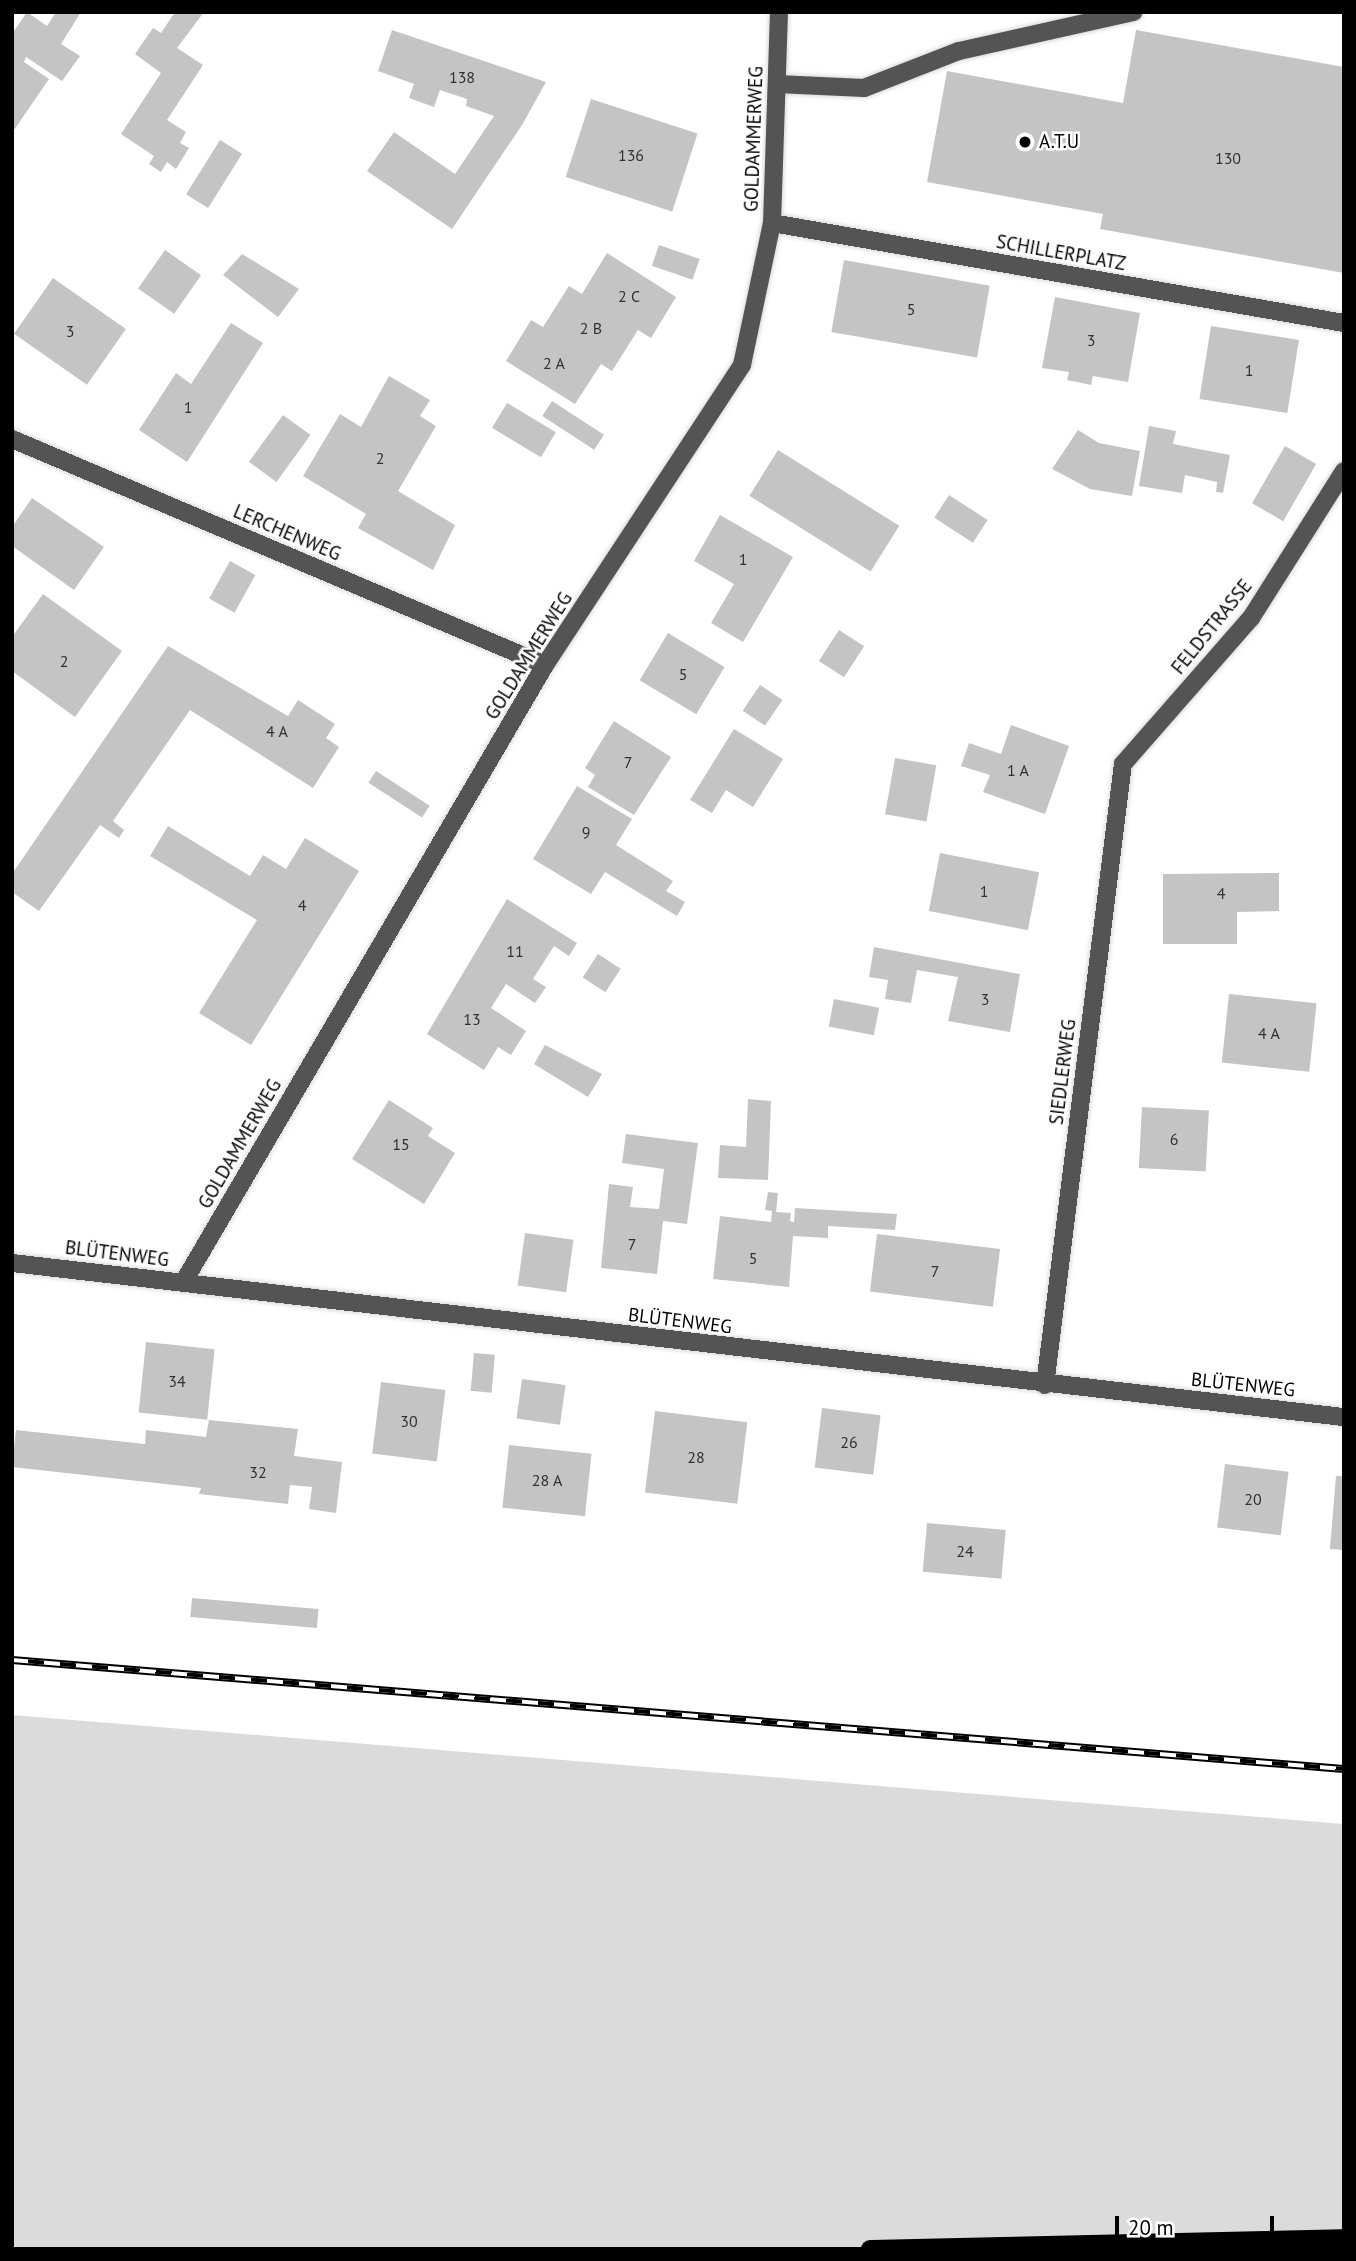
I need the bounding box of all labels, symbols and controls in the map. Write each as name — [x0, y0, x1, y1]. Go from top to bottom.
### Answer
street label: GOLDAMMERWEG — [740, 66, 768, 212]
house number: 138 — [449, 67, 475, 87]
place label: A.T.U — [1039, 131, 1079, 153]
marker: A.T.U — [1017, 134, 1033, 150]
house number: 136 — [618, 145, 644, 165]
house number: 130 — [1215, 148, 1241, 168]
street label: SCHILLERPLATZ — [994, 230, 1128, 276]
house number: 2 C — [618, 286, 640, 306]
house number: 5 — [907, 299, 915, 319]
house number: 2 B — [580, 318, 602, 338]
house number: 3 — [66, 321, 74, 341]
house number: 3 — [1087, 330, 1095, 350]
house number: 2 A — [543, 353, 565, 373]
house number: 1 — [1245, 360, 1253, 380]
house number: 1 — [184, 397, 192, 417]
house number: 2 — [376, 448, 384, 468]
street label: LERCHENWEG — [230, 500, 344, 566]
house number: 1 — [739, 549, 747, 569]
street label: FELDSTRASSE — [1167, 575, 1257, 679]
street label: GOLDAMMERWEG — [481, 588, 577, 724]
house number: 2 — [60, 651, 68, 671]
house number: 5 — [679, 664, 687, 684]
house number: 4 A — [266, 721, 288, 741]
house number: 7 — [624, 752, 632, 772]
house number: 1 A — [1007, 760, 1029, 780]
house number: 9 — [582, 822, 590, 842]
house number: 1 — [980, 881, 988, 901]
house number: 4 — [1217, 883, 1225, 903]
house number: 4 — [298, 895, 306, 915]
house number: 11 — [506, 941, 524, 961]
house number: 3 — [981, 989, 989, 1009]
house number: 13 — [463, 1009, 481, 1029]
street label: SIEDLERWEG — [1045, 1018, 1081, 1126]
house number: 4 A — [1258, 1023, 1280, 1043]
street label: GOLDAMMERWEG — [194, 1075, 286, 1213]
house number: 6 — [1170, 1129, 1178, 1149]
house number: 15 — [392, 1134, 410, 1154]
house number: 7 — [628, 1234, 636, 1254]
street label: BLÜTENWEG — [64, 1236, 170, 1272]
house number: 5 — [749, 1248, 757, 1268]
house number: 7 — [931, 1261, 939, 1281]
street label: BLÜTENWEG — [627, 1303, 733, 1339]
street label: BLÜTENWEG — [1190, 1368, 1296, 1402]
house number: 34 — [168, 1371, 186, 1391]
house number: 30 — [400, 1411, 418, 1431]
house number: 26 — [840, 1432, 858, 1452]
house number: 28 — [687, 1447, 705, 1467]
house number: 32 — [249, 1462, 267, 1482]
house number: 28 A — [531, 1470, 563, 1490]
house number: 20 — [1244, 1489, 1262, 1509]
house number: 24 — [956, 1541, 974, 1561]
scale bar — [1118, 2202, 1277, 2246]
text: 20 m — [1128, 2214, 1174, 2241]

